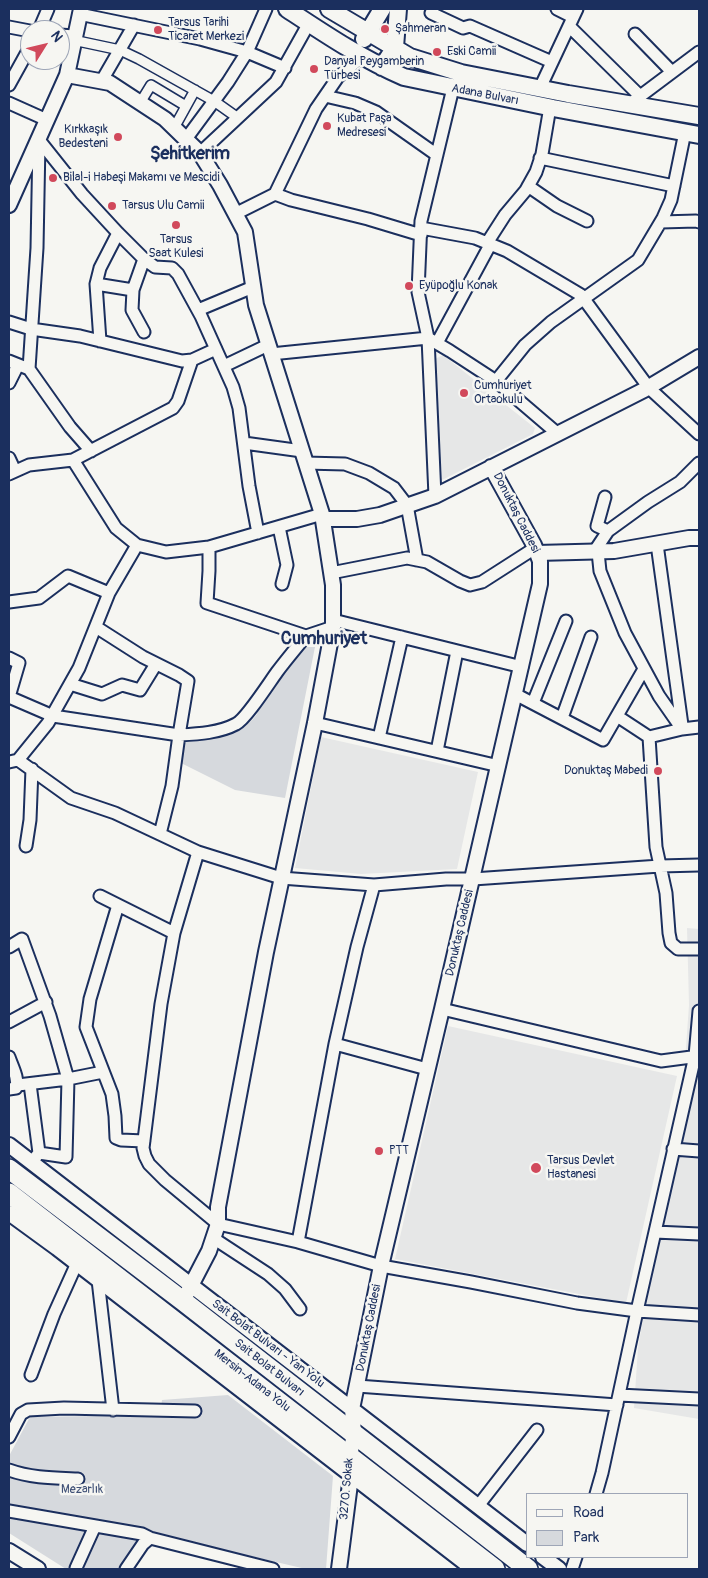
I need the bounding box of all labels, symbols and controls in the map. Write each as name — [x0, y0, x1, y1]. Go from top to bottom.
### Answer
place label: Tarsus Tarihi Ticaret Merkezi — [168, 16, 244, 44]
north arrow — [20, 20, 70, 70]
place label: Şahmeran — [395, 22, 446, 36]
marker: Şahmeran — [379, 23, 391, 35]
marker: Tarsus Tarihi Ticaret Merkezi — [152, 24, 164, 36]
text: N — [47, 28, 66, 45]
place label: Eski Camii — [447, 45, 496, 59]
marker: Eski Camii — [431, 46, 443, 58]
place label: Danyal Peygamberin Türbesi — [324, 55, 424, 83]
marker: Danyal Peygamberin Türbesi — [308, 63, 320, 75]
street label: Adana Bulvarı — [450, 81, 520, 109]
place label: Kubat Paşa Medresesi — [337, 112, 392, 140]
marker: Kubat Paşa Medresesi — [321, 120, 333, 132]
place label: Kırkkaşık Bedesteni — [59, 123, 108, 151]
marker: Kırkkaşık Bedesteni — [112, 131, 124, 143]
district label: Şehitkerim — [150, 143, 230, 165]
place label: Bilal-i Habeşi Makamı ve Mescidi — [63, 171, 220, 185]
marker: Bilal-i Habeşi Makamı ve Mescidi — [47, 172, 59, 184]
place label: Tarsus Ulu Camii — [122, 199, 204, 213]
marker: Tarsus Ulu Camii — [106, 200, 118, 212]
marker: Tarsus Saat Kulesi — [170, 219, 182, 231]
place label: Tarsus Saat Kulesi — [149, 233, 203, 261]
place label: Eyüpoğlu Konak — [419, 279, 497, 293]
marker: Eyüpoğlu Konak — [403, 280, 415, 292]
place label: Cumhuriyet Ortaokulu — [474, 379, 532, 407]
marker: Cumhuriyet Ortaokulu — [458, 387, 470, 399]
street label: Donuktaş Caddesi — [490, 470, 542, 556]
district label: Cumhuriyet — [281, 628, 367, 650]
place label: Donuktaş Mabedi — [564, 764, 648, 778]
marker: Donuktaş Mabedi — [652, 765, 664, 777]
street label: Donuktaş Caddesi — [443, 888, 477, 978]
place label: PTT — [389, 1144, 409, 1158]
marker: PTT — [373, 1145, 385, 1157]
place label: Tarsus Devlet Hastanesi — [547, 1154, 614, 1182]
marker: Tarsus Devlet Hastanesi — [529, 1161, 543, 1175]
street label: Donuktaş Caddesi — [354, 1283, 384, 1373]
street label: Sait Bolat Bulvarı - Yan Yolu — [209, 1297, 327, 1391]
street label: Sait Bolat Bulvarı — [231, 1336, 307, 1400]
street label: Mersin-Adana Yolu — [211, 1347, 293, 1415]
street label: 3270. Sokak — [337, 1457, 357, 1521]
park label: Mezarlık — [61, 1483, 103, 1497]
legend — [526, 1493, 688, 1558]
text: Road — [573, 1503, 604, 1522]
text: Park — [573, 1528, 599, 1547]

